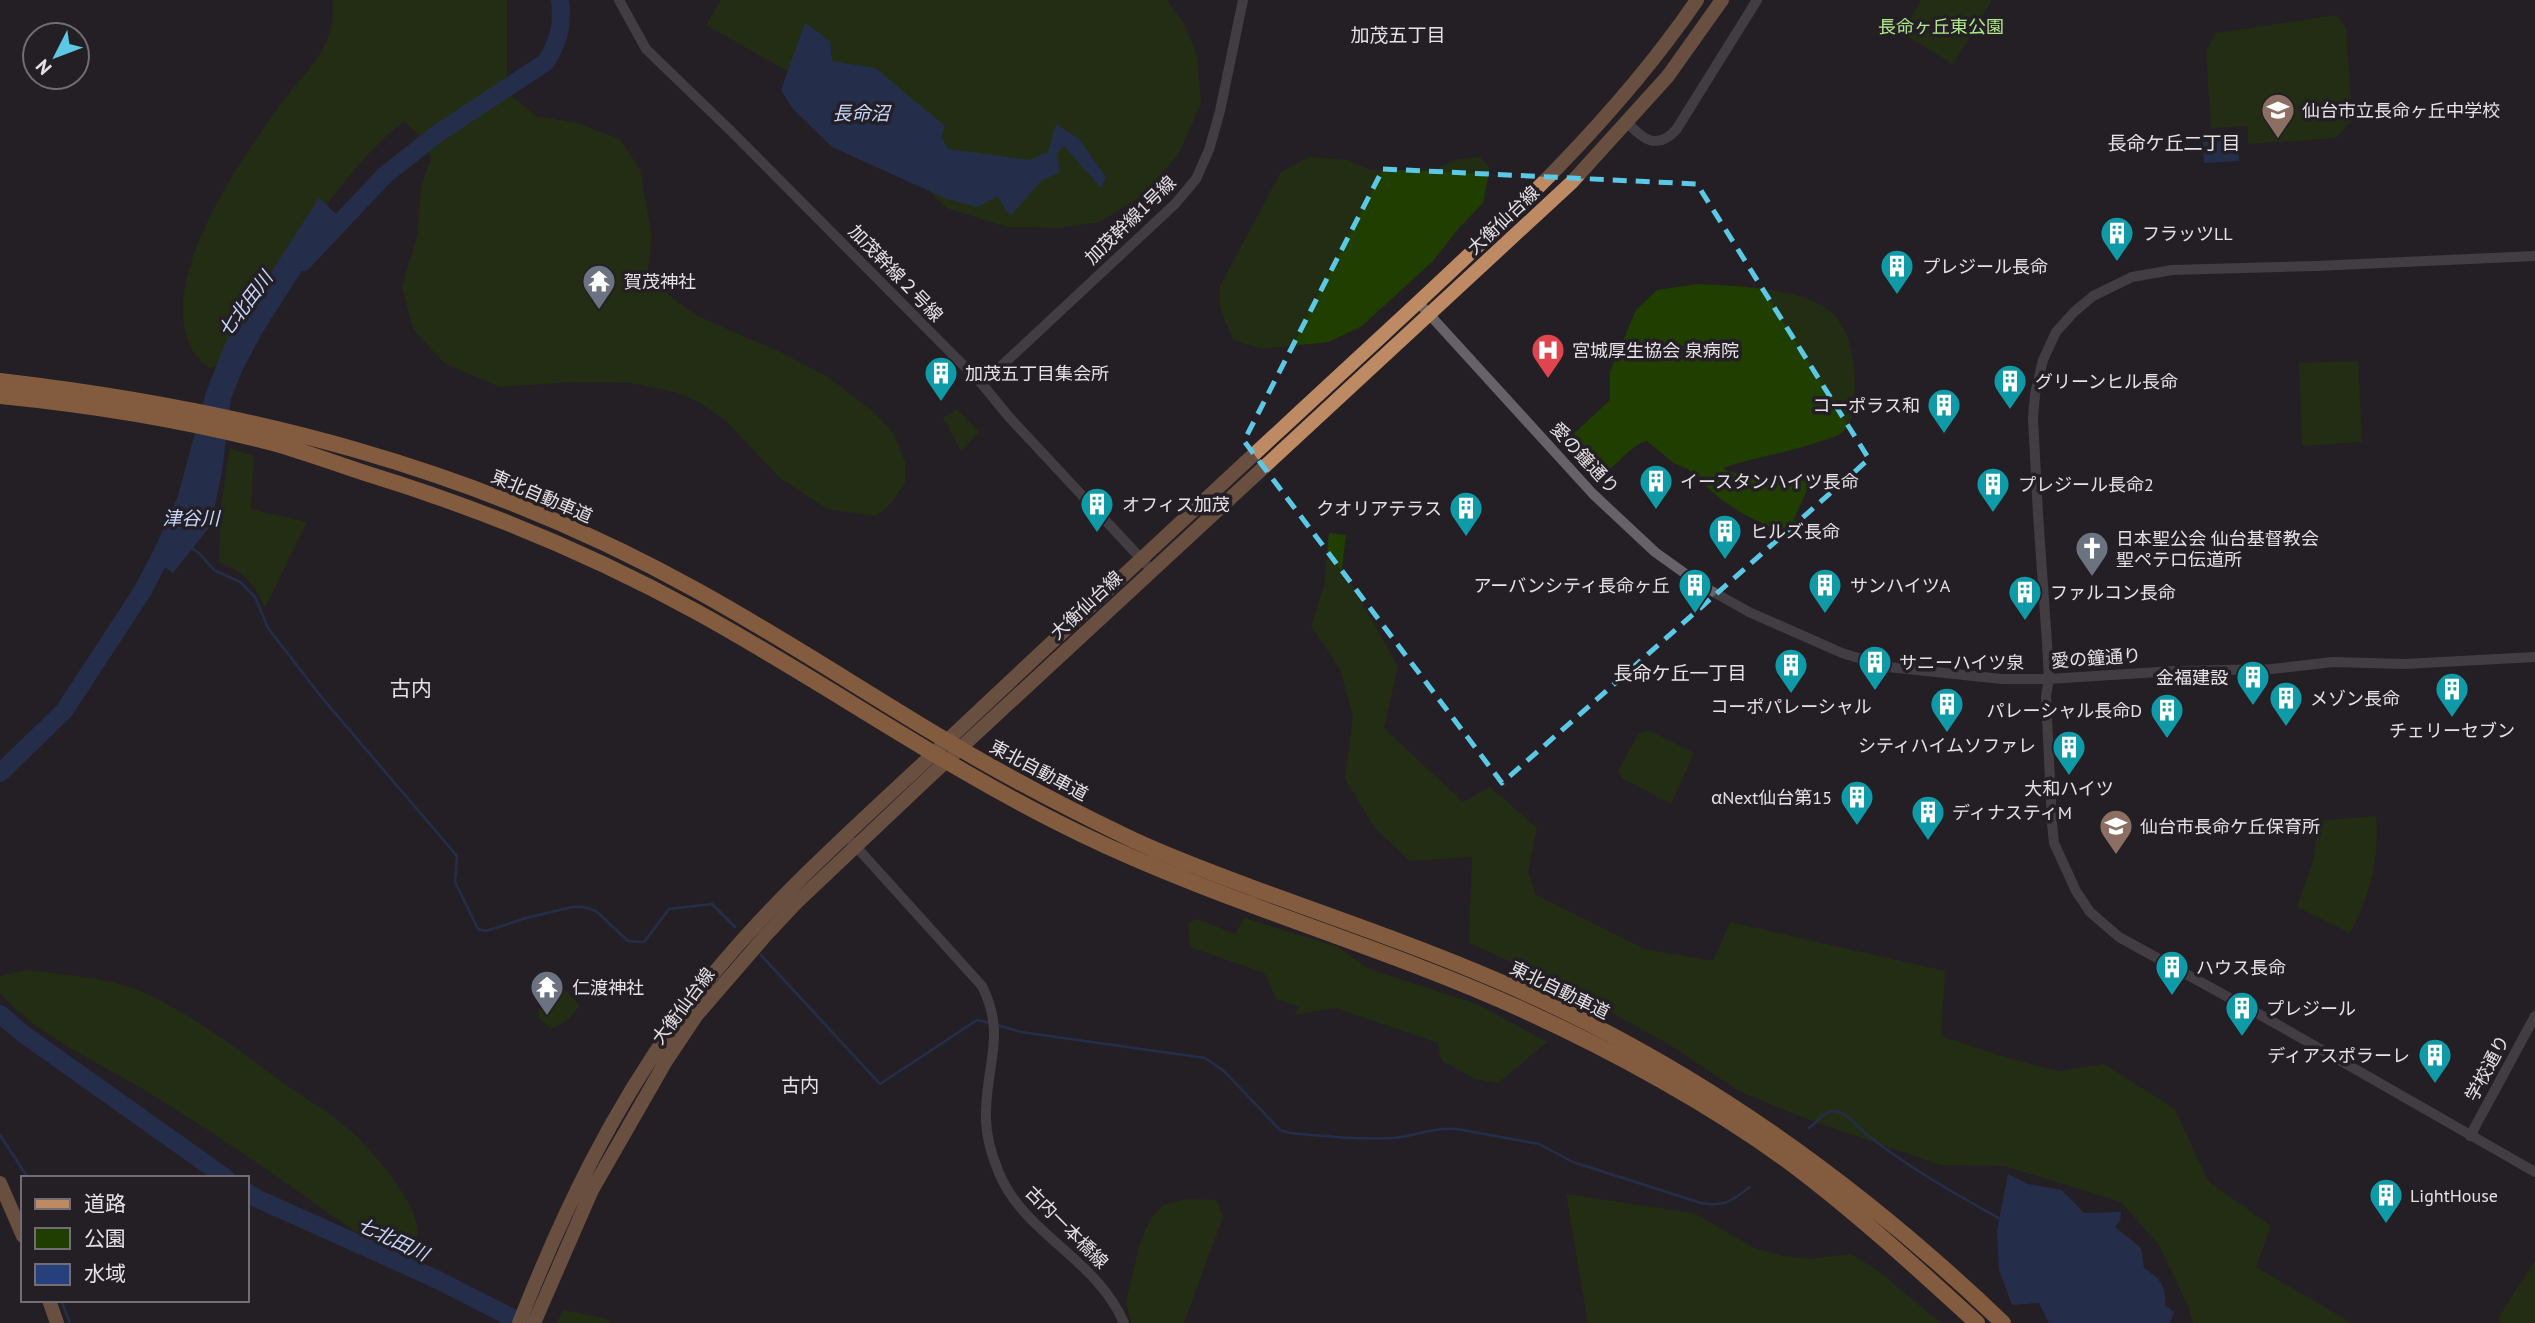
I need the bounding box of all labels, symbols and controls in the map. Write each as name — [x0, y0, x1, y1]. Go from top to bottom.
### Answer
park label: 長命ヶ丘東公園 — [1878, 15, 2004, 38]
north arrow — [21, 21, 91, 91]
district label: 加茂五丁目 — [1350, 23, 1446, 47]
text: N — [30, 55, 56, 80]
school or university icon: 仙台市立長命ヶ丘中学校 — [2259, 91, 2297, 140]
place label: 仙台市立長命ヶ丘中学校 — [2302, 99, 2500, 122]
water label: 長命沼 — [832, 101, 892, 125]
district label: 長命ケ丘二丁目 — [2107, 131, 2241, 155]
street label: 加茂幹線1号線 — [1080, 171, 1180, 269]
street label: 大衡仙台線 — [1462, 181, 1544, 259]
building icon: フラッツLL — [2098, 214, 2136, 263]
street label: 加茂幹線２号線 — [844, 220, 948, 326]
place label: フラッツLL — [2142, 222, 2233, 245]
building icon: プレジール長命 — [1878, 247, 1916, 296]
place label: プレジール長命 — [1922, 255, 2048, 278]
temple icon: 賀茂神社 — [580, 262, 618, 311]
water label: 七北田川 — [213, 265, 279, 342]
place label: 賀茂神社 — [624, 270, 696, 293]
hospital icon: 宮城厚生協会 泉病院 — [1529, 331, 1567, 380]
place label: 宮城厚生協会 泉病院 — [1572, 339, 1739, 362]
building icon: 加茂五丁目集会所 — [922, 354, 960, 403]
place label: 加茂五丁目集会所 — [965, 362, 1109, 385]
building icon: グリーンヒル長命 — [1991, 362, 2029, 411]
place label: グリーンヒル長命 — [2035, 370, 2178, 393]
building icon: コーポラス和 — [1925, 386, 1963, 435]
place label: コーポラス和 — [1812, 394, 1920, 417]
street label: 愛の鐘通り — [1546, 417, 1624, 499]
building icon: イースタンハイツ長命 — [1637, 462, 1675, 511]
street label: 東北自動車道 — [488, 464, 596, 528]
building icon: プレジール長命2 — [1974, 465, 2012, 514]
place label: イースタンハイツ長命 — [1680, 470, 1859, 493]
place label: プレジール長命2 — [2018, 473, 2154, 496]
building icon: オフィス加茂 — [1078, 485, 1116, 534]
building icon: クオリアテラス — [1447, 489, 1485, 538]
place label: オフィス加茂 — [1122, 493, 1230, 516]
place label: クオリアテラス — [1316, 497, 1442, 520]
water label: 津谷川 — [162, 506, 221, 530]
building icon: ヒルズ長命 — [1706, 512, 1744, 561]
place label: ヒルズ長命 — [1750, 520, 1840, 543]
place label: 日本聖公会 仙台基督教会 聖ペテロ伝道所 — [2116, 527, 2319, 571]
church icon: 日本聖公会 仙台基督教会 聖ペテロ伝道所 — [2073, 529, 2111, 578]
street label: 大衡仙台線 — [1045, 566, 1127, 644]
building icon: アーバンシティ長命ヶ丘 — [1676, 566, 1714, 615]
building icon: サンハイツA — [1806, 566, 1844, 615]
building icon: ファルコン長命 — [2006, 573, 2044, 622]
place label: アーバンシティ長命ヶ丘 — [1473, 574, 1670, 597]
place label: サンハイツA — [1850, 574, 1951, 597]
place label: ファルコン長命 — [2050, 581, 2176, 604]
building icon: サニーハイツ泉 — [1856, 643, 1894, 692]
street label: 愛の鐘通り — [2050, 643, 2142, 673]
building icon: コーポパレーシャル — [1772, 646, 1810, 695]
place label: サニーハイツ泉 — [1899, 651, 2024, 674]
building icon: 金福建設 — [2234, 658, 2272, 707]
district label: 長命ケ丘一丁目 — [1613, 661, 1747, 685]
place label: 金福建設 — [2156, 666, 2228, 689]
building icon: チェリーセブン — [2433, 670, 2471, 719]
district label: 古内 — [390, 675, 432, 702]
building icon: メゾン長命 — [2267, 679, 2305, 728]
building icon: シティハイムソファレ — [1928, 685, 1966, 734]
place label: メゾン長命 — [2310, 687, 2400, 710]
building icon: パレーシャル長命D — [2148, 691, 2186, 740]
place label: コーポパレーシャル — [1710, 695, 1872, 718]
place label: パレーシャル長命D — [1987, 699, 2142, 722]
place label: チェリーセブン — [2389, 719, 2515, 742]
building icon: 大和ハイツ — [2050, 728, 2088, 777]
street label: 東北自動車道 — [986, 734, 1092, 806]
place label: シティハイムソファレ — [1858, 734, 2036, 757]
place label: 大和ハイツ — [2024, 777, 2114, 800]
building icon: αNext仙台第15 — [1838, 778, 1876, 827]
place label: αNext仙台第15 — [1711, 786, 1832, 809]
building icon: ディナスティM — [1909, 793, 1947, 842]
place label: ディナスティM — [1952, 801, 2072, 824]
school or university icon: 仙台市長命ケ丘保育所 — [2097, 807, 2135, 856]
place label: 仙台市長命ケ丘保育所 — [2140, 815, 2320, 838]
building icon: ハウス長命 — [2153, 948, 2191, 997]
street label: 東北自動車道 — [1506, 956, 1614, 1024]
place label: ハウス長命 — [2196, 956, 2286, 979]
street label: 大衡仙台線 — [647, 963, 719, 1049]
temple icon: 仁渡神社 — [528, 968, 566, 1017]
place label: 仁渡神社 — [572, 976, 644, 999]
building icon: プレジール — [2223, 989, 2261, 1038]
place label: プレジール — [2266, 997, 2356, 1020]
street label: 学校通り — [2460, 1031, 2514, 1105]
building icon: ディアスポラーレ — [2416, 1036, 2454, 1085]
place label: ディアスポラーレ — [2267, 1044, 2410, 1067]
district label: 古内 — [781, 1073, 819, 1097]
legend — [21, 1176, 248, 1302]
building icon: LightHouse — [2367, 1176, 2405, 1225]
street label: 古内一本橋線 — [1021, 1181, 1113, 1273]
place label: LightHouse — [2410, 1184, 2498, 1207]
text: 道路 — [84, 1190, 126, 1217]
water label: 七北田川 — [353, 1212, 434, 1267]
text: 公園 — [84, 1225, 126, 1252]
text: 水域 — [84, 1260, 126, 1287]

